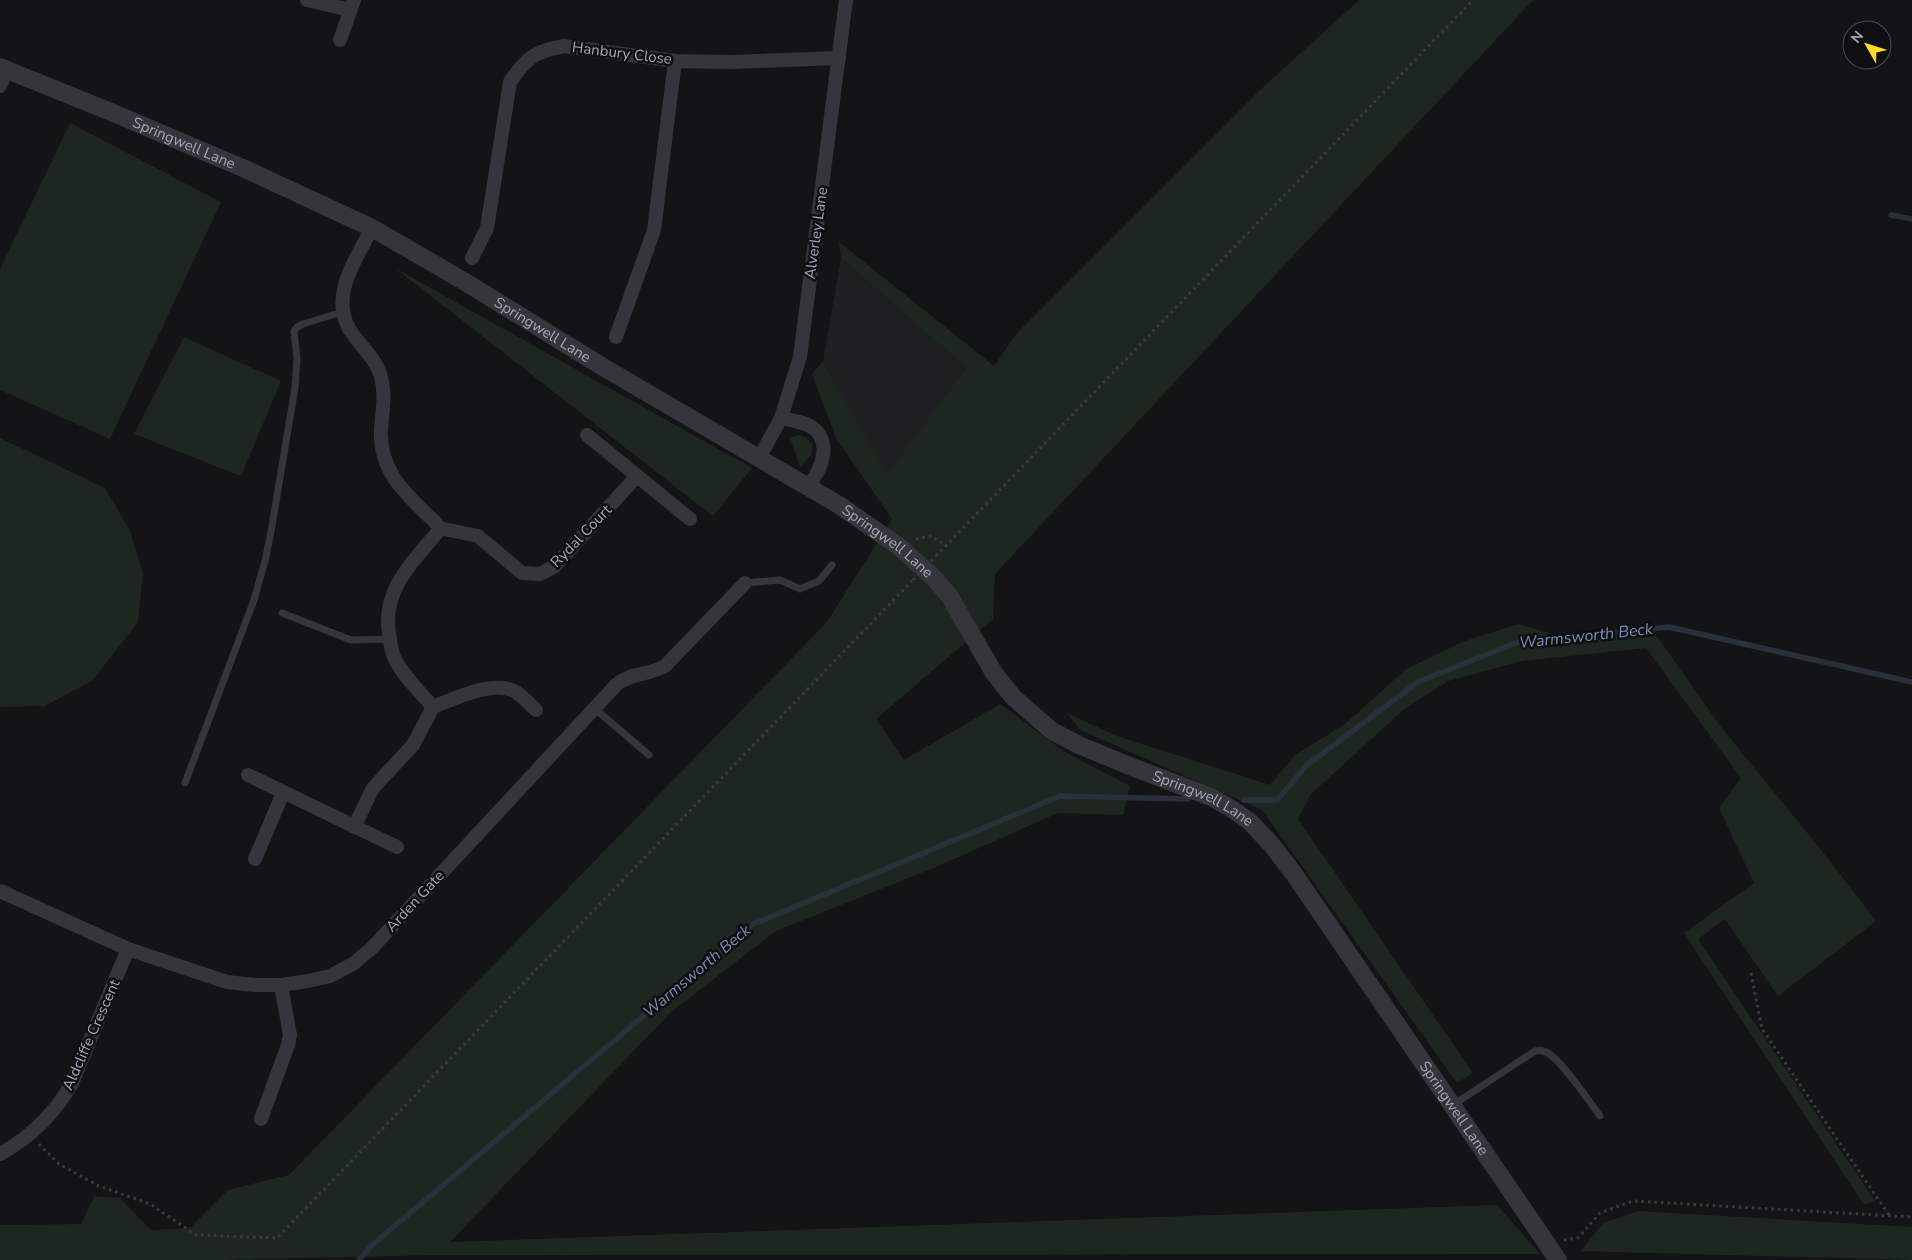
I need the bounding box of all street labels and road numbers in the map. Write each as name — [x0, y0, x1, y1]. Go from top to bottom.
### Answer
street label: Hanbury Close — [571, 37, 673, 69]
street label: Springwell Lane — [129, 112, 238, 174]
street label: Alverley Lane — [800, 186, 832, 280]
street label: Springwell Lane — [490, 292, 595, 367]
street label: Rydal Court — [546, 500, 616, 572]
street label: Springwell Lane — [838, 500, 937, 582]
street label: Springwell Lane — [1150, 766, 1257, 831]
street label: Arden Gate — [381, 866, 449, 936]
street label: Aldcliffe Crescent — [58, 976, 125, 1094]
street label: Springwell Lane — [1415, 1057, 1493, 1159]

